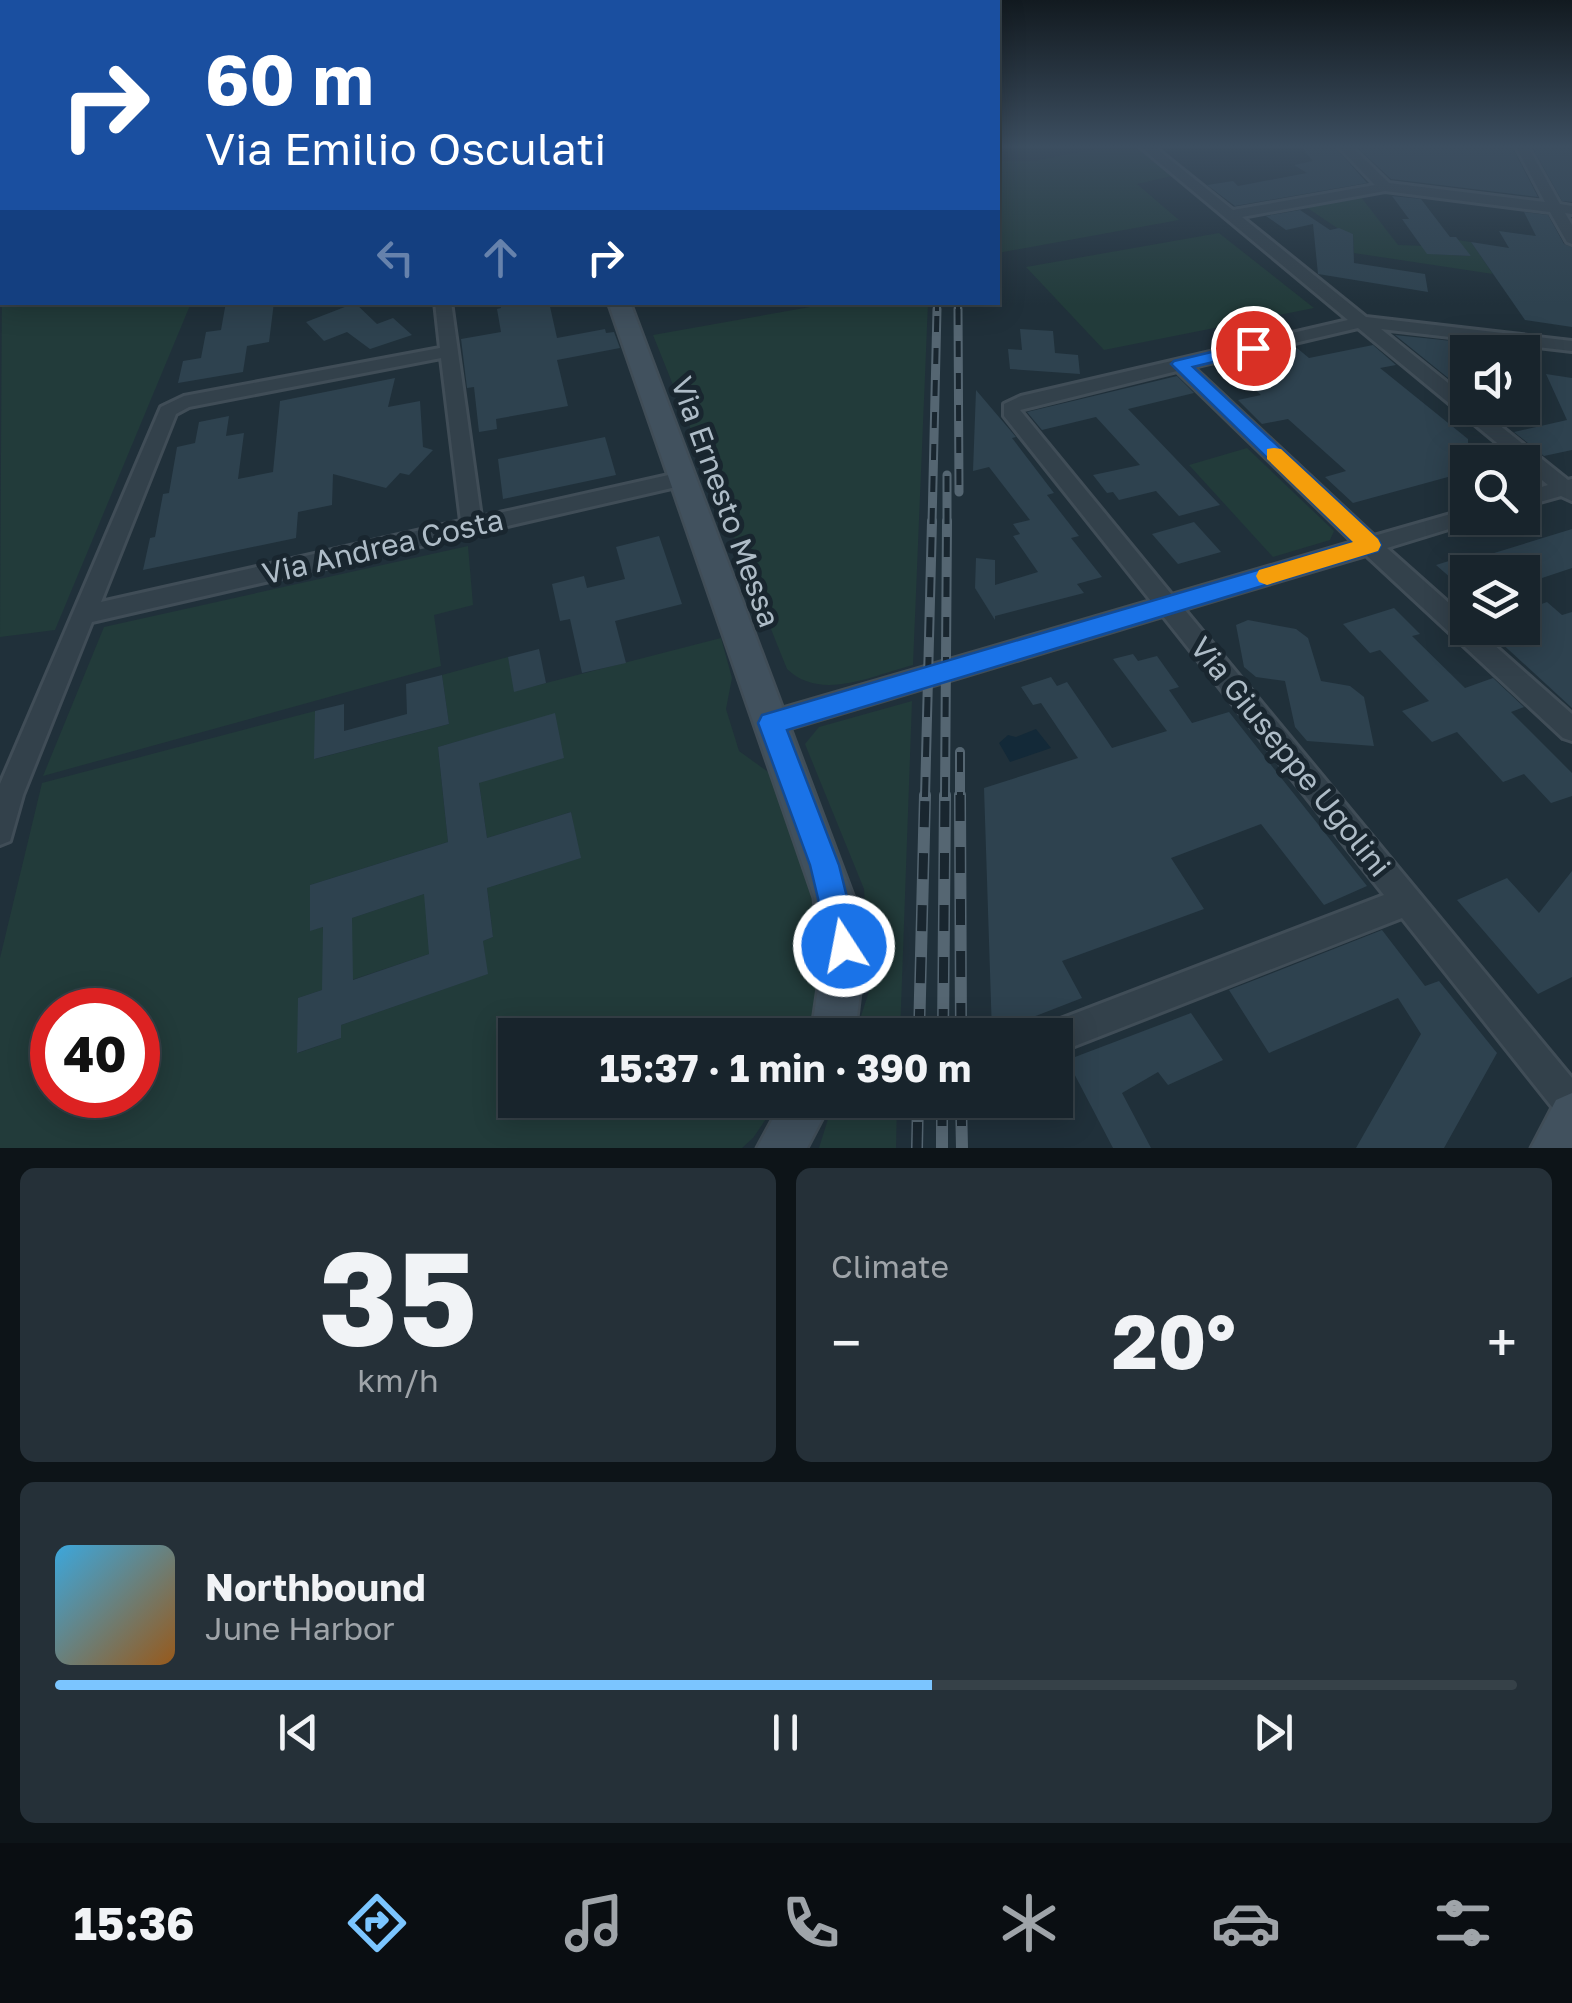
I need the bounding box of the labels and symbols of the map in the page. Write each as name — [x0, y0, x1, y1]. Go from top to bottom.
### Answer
pin — [1211, 306, 1296, 391]
street label: Via Ernesto Messa — [664, 372, 788, 632]
street label: Via Andrea Costa — [259, 501, 507, 591]
street label: Via Giuseppe Ugolini — [1183, 629, 1398, 883]
position arrow — [792, 894, 896, 998]
speed limit sign: 40 — [30, 988, 160, 1118]

